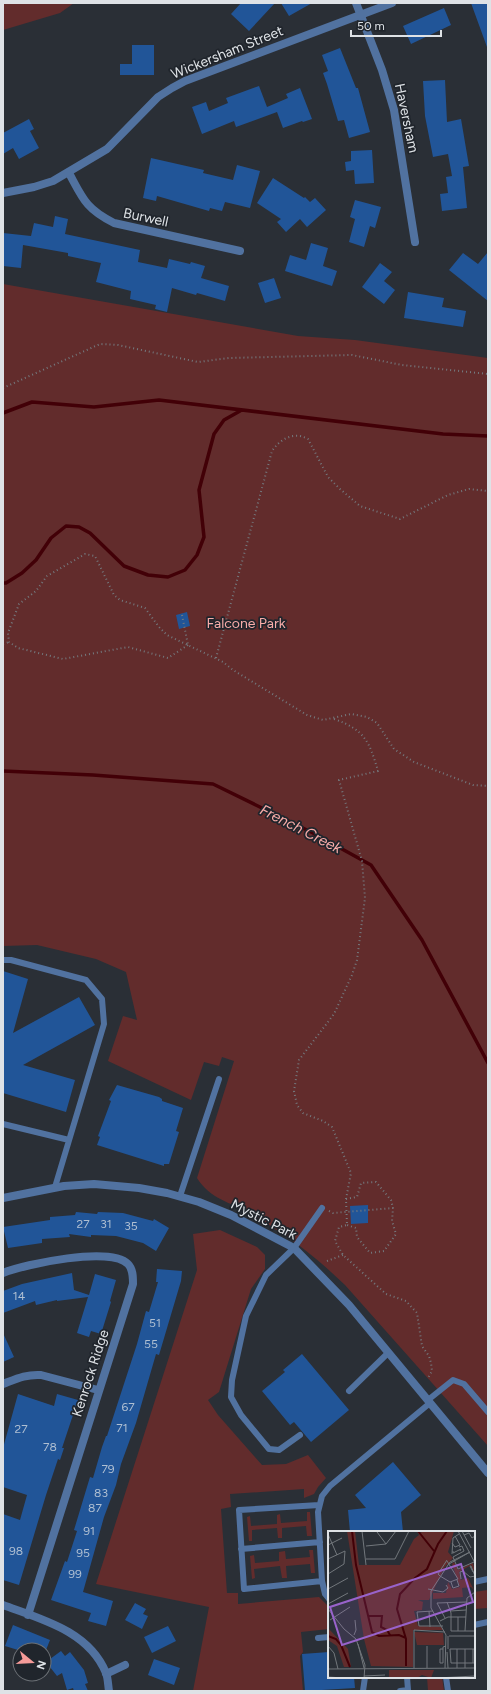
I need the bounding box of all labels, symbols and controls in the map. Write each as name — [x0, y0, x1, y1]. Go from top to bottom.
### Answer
scale bar — [351, 12, 441, 38]
text: 50 m — [357, 19, 385, 33]
street label: Wickersham Street — [169, 22, 286, 83]
street label: Haversham — [391, 82, 422, 154]
street label: Burwell — [122, 204, 170, 231]
park label: Falcone Park — [207, 615, 286, 632]
water label: French Creek — [257, 801, 346, 858]
street label: Mystic Park — [228, 1196, 300, 1243]
house number: 27 — [76, 1217, 90, 1231]
house number: 31 — [100, 1217, 112, 1231]
house number: 35 — [124, 1219, 138, 1233]
house number: 14 — [13, 1289, 26, 1303]
house number: 51 — [149, 1316, 161, 1330]
street label: Kenrock Ridge — [68, 1327, 113, 1419]
house number: 55 — [144, 1337, 158, 1351]
house number: 67 — [121, 1400, 135, 1414]
house number: 71 — [116, 1421, 128, 1435]
house number: 27 — [14, 1422, 28, 1436]
house number: 78 — [43, 1440, 57, 1454]
house number: 79 — [101, 1462, 115, 1476]
house number: 83 — [94, 1486, 108, 1500]
house number: 87 — [88, 1501, 102, 1515]
house number: 91 — [83, 1524, 95, 1538]
inset map — [328, 1531, 475, 1678]
house number: 98 — [9, 1544, 23, 1558]
house number: 95 — [76, 1546, 90, 1560]
house number: 99 — [68, 1567, 82, 1581]
north arrow — [12, 1642, 52, 1682]
text: N — [34, 1659, 49, 1671]

